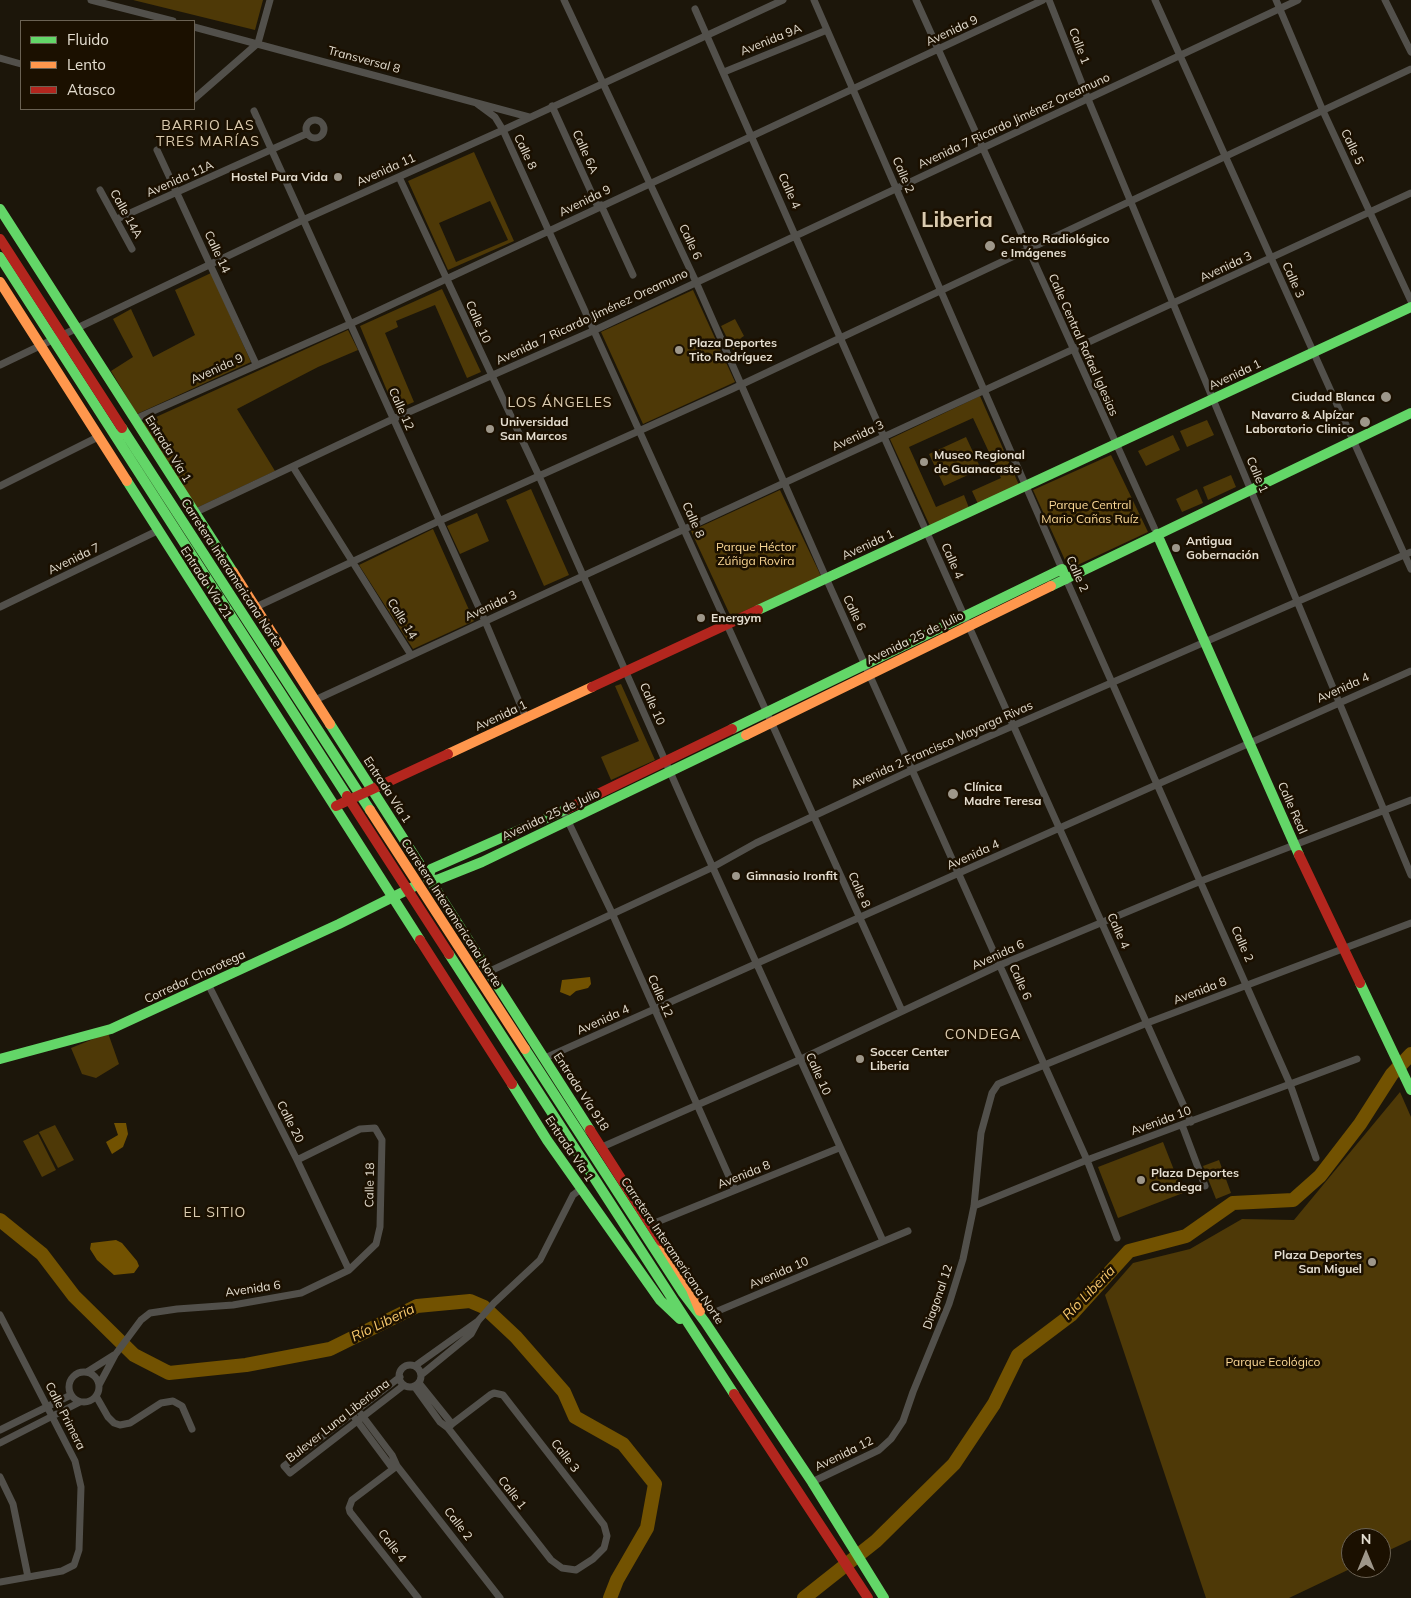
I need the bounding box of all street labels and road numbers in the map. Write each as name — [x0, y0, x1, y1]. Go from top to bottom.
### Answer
street label: Avenida 9 — [924, 13, 980, 49]
street label: Avenida 9A — [738, 21, 804, 59]
street label: Calle 1 — [1066, 26, 1092, 66]
street label: Transversal 8 — [326, 43, 402, 77]
street label: Avenida 7 Ricardo Jiménez Oreamuno — [916, 70, 1112, 172]
street label: Calle 5 — [1337, 127, 1367, 167]
street label: Calle 6A — [569, 128, 601, 176]
street label: Calle 8 — [510, 132, 540, 172]
street label: Avenida 11 — [354, 151, 418, 189]
street label: Calle 2 — [889, 155, 917, 195]
street label: Avenida 11A — [144, 158, 216, 200]
street label: Calle 4 — [775, 171, 803, 211]
street label: Avenida 9 — [557, 182, 613, 220]
street label: Calle 14A — [107, 187, 145, 241]
street label: Calle 6 — [675, 222, 705, 262]
street label: Calle 14 — [201, 229, 233, 275]
street label: Avenida 3 — [1198, 249, 1254, 285]
street label: Calle 3 — [1279, 260, 1307, 300]
street label: Avenida 7 Ricardo Jiménez Oreamuno — [494, 266, 690, 368]
street label: Calle Central Rafael Iglesias — [1045, 272, 1121, 418]
street label: Calle 10 — [462, 299, 494, 345]
street label: Avenida 9 — [189, 351, 245, 387]
street label: Avenida 1 — [1207, 357, 1263, 393]
street label: Calle 12 — [385, 386, 417, 432]
street label: Entrada Vía 1 — [142, 413, 194, 485]
street label: Avenida 3 — [830, 418, 886, 454]
street label: Calle 1 — [1243, 455, 1271, 495]
street label: Carretera Interamericana Norte — [178, 496, 284, 650]
street label: Calle 8 — [679, 500, 707, 540]
street label: Avenida 1 — [840, 527, 896, 563]
street label: Avenida 7 — [46, 540, 102, 578]
street label: Calle 4 — [938, 541, 966, 581]
street label: Entrada Vía 21 — [177, 544, 235, 622]
street label: Calle 2 — [1063, 554, 1091, 594]
street label: Avenida 3 — [463, 588, 519, 624]
street label: Calle 6 — [839, 593, 869, 633]
street label: Calle 14 — [384, 596, 420, 642]
street label: Avenida 25 de Julio — [864, 608, 966, 668]
street label: Avenida 4 — [1315, 670, 1371, 706]
street label: Calle 10 — [636, 681, 668, 727]
street label: Avenida 1 — [473, 698, 529, 734]
street label: Avenida 2 Francisco Mayorga Rivas — [849, 698, 1035, 792]
street label: Entrada Vía 1 — [360, 754, 414, 826]
street label: Calle Real — [1274, 780, 1310, 836]
street label: Avenida 25 de Julio — [500, 786, 602, 844]
street label: Carretera Interamericana Norte — [398, 836, 504, 990]
street label: Avenida 4 — [945, 837, 1001, 873]
street label: Calle 8 — [845, 870, 873, 910]
street label: Calle 4 — [1104, 911, 1132, 951]
street label: Calle 2 — [1228, 924, 1256, 964]
street label: Avenida 6 — [970, 937, 1026, 973]
street label: Corredor Chorotega — [142, 947, 248, 1007]
street label: Calle 6 — [1006, 962, 1034, 1002]
street label: Calle 12 — [644, 973, 676, 1019]
street label: Avenida 8 — [1171, 974, 1229, 1008]
street label: Avenida 4 — [575, 1002, 631, 1038]
street label: Entrada Vía 918 — [550, 1050, 612, 1134]
street label: Calle 10 — [802, 1051, 834, 1097]
street label: Calle 20 — [273, 1099, 307, 1145]
street label: Avenida 10 — [1129, 1103, 1193, 1139]
street label: Entrada Vía 1 — [542, 1113, 596, 1185]
street label: Avenida 8 — [715, 1158, 773, 1192]
street label: Calle 18 — [362, 1162, 378, 1208]
street label: Carretera Interamericana Norte — [617, 1175, 727, 1327]
street label: Avenida 10 — [747, 1254, 811, 1292]
street label: Diagonal 12 — [920, 1263, 956, 1331]
street label: Avenida 6 — [224, 1278, 282, 1300]
street label: Bulever Luna Liberiana — [283, 1376, 393, 1466]
street label: Calle Primera — [42, 1380, 88, 1452]
street label: Avenida 12 — [812, 1434, 876, 1474]
street label: Calle 3 — [548, 1437, 582, 1475]
street label: Calle 1 — [495, 1474, 529, 1512]
street label: Calle 2 — [441, 1505, 475, 1543]
street label: Calle 4 — [375, 1527, 409, 1565]

